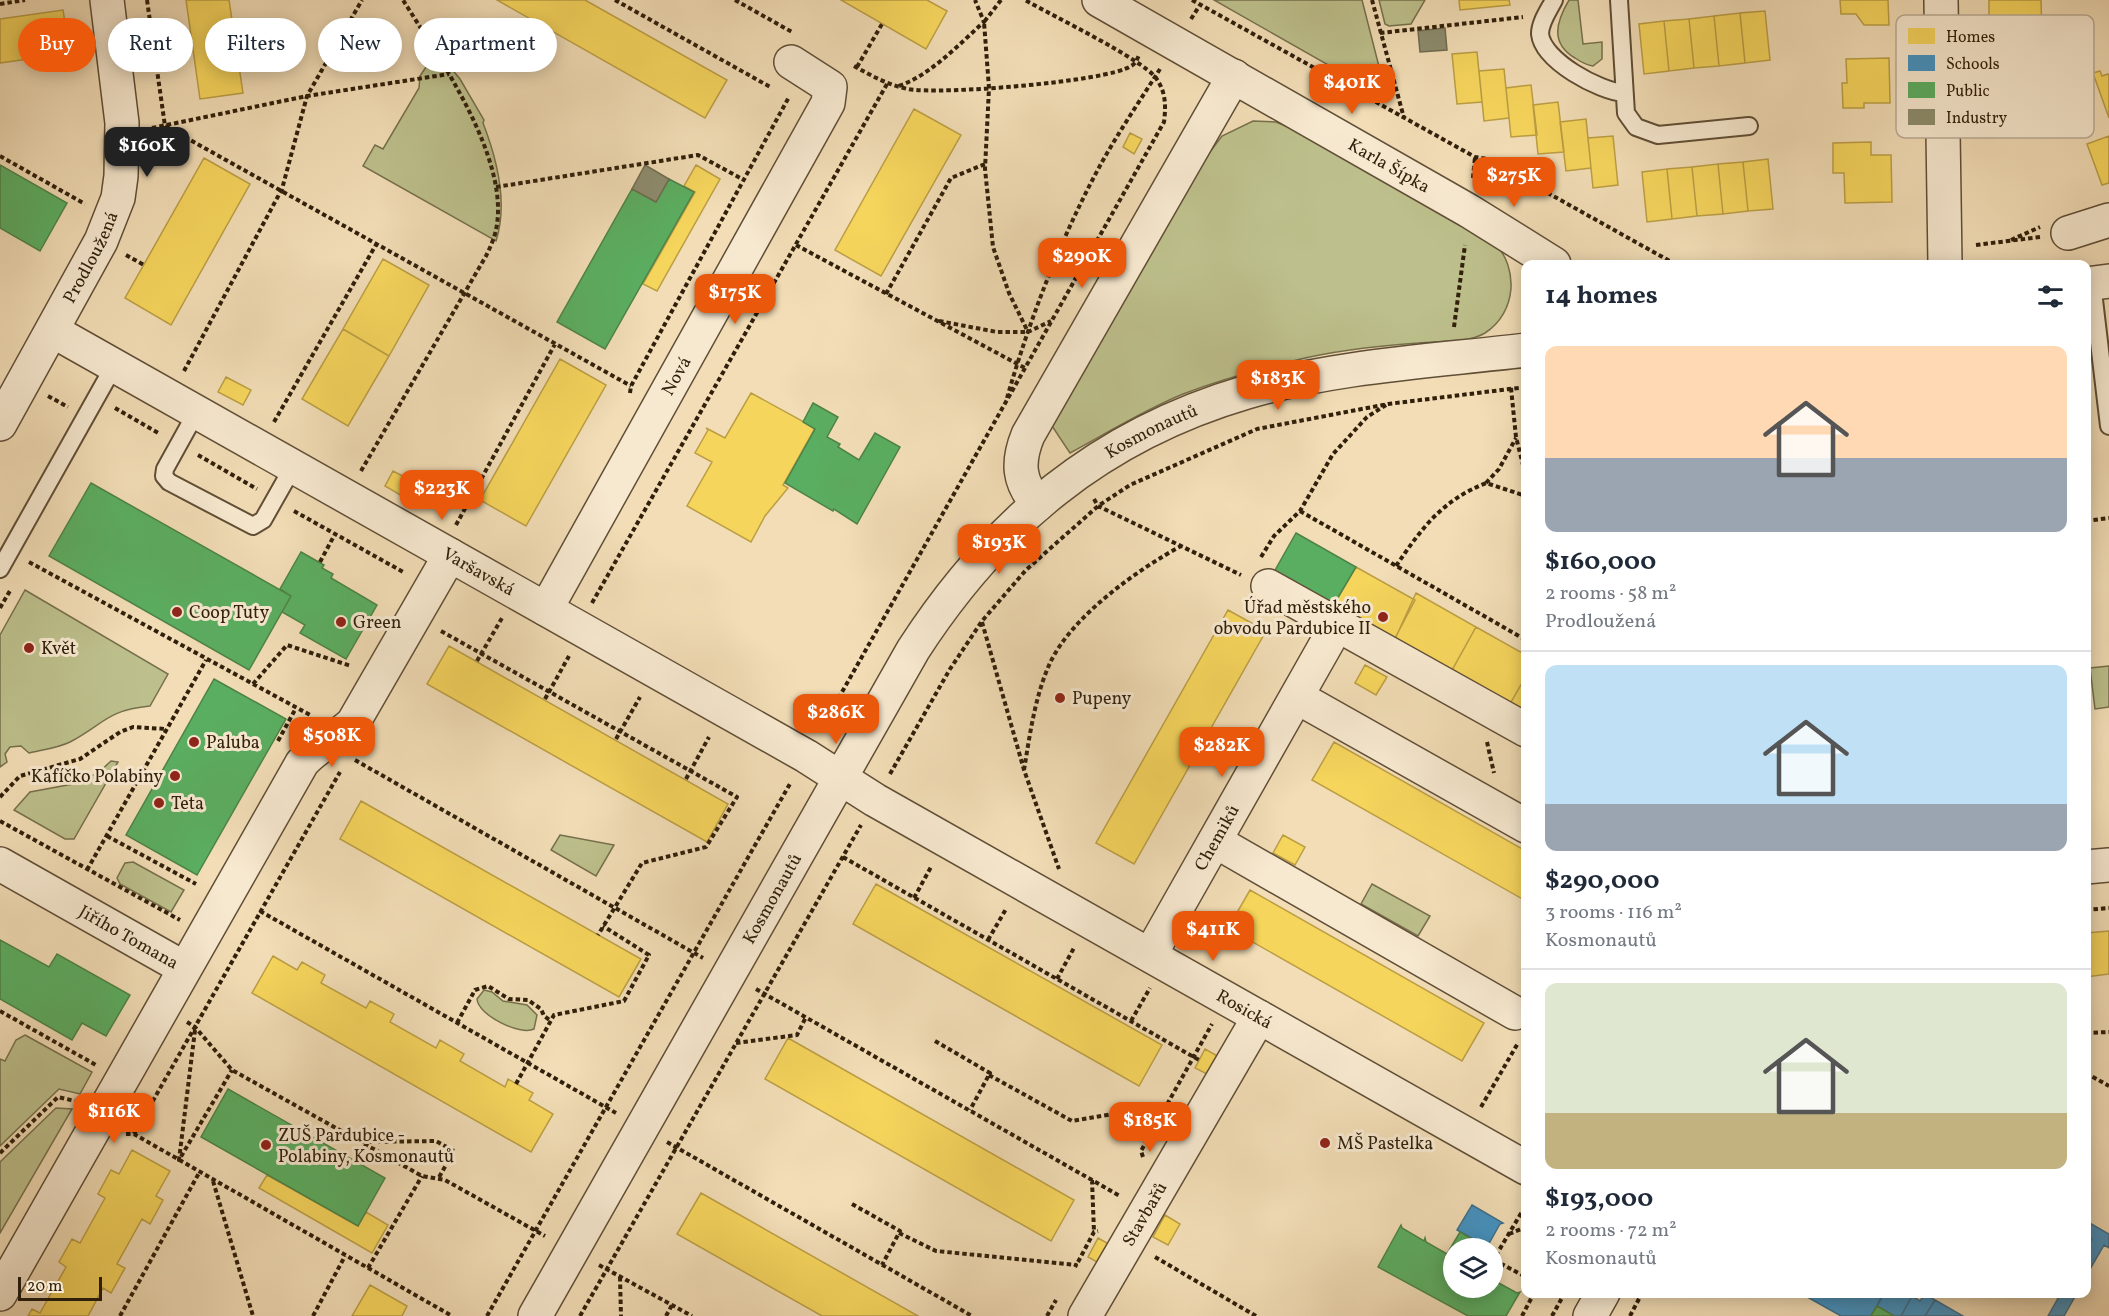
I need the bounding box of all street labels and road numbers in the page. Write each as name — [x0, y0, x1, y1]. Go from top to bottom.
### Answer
street label: Karla Šípka — [1343, 133, 1434, 200]
street label: Prodloužená — [58, 208, 125, 308]
street label: Nová — [656, 352, 698, 401]
street label: Kosmonautů — [1101, 399, 1202, 466]
street label: Varšavská — [437, 542, 519, 603]
street label: Chemiků — [1189, 801, 1247, 876]
street label: Kosmonautů — [738, 849, 809, 949]
street label: Jiřího Tomana — [74, 900, 183, 976]
street label: Rosická — [1211, 984, 1277, 1036]
street label: Stavbařů — [1117, 1178, 1174, 1252]

